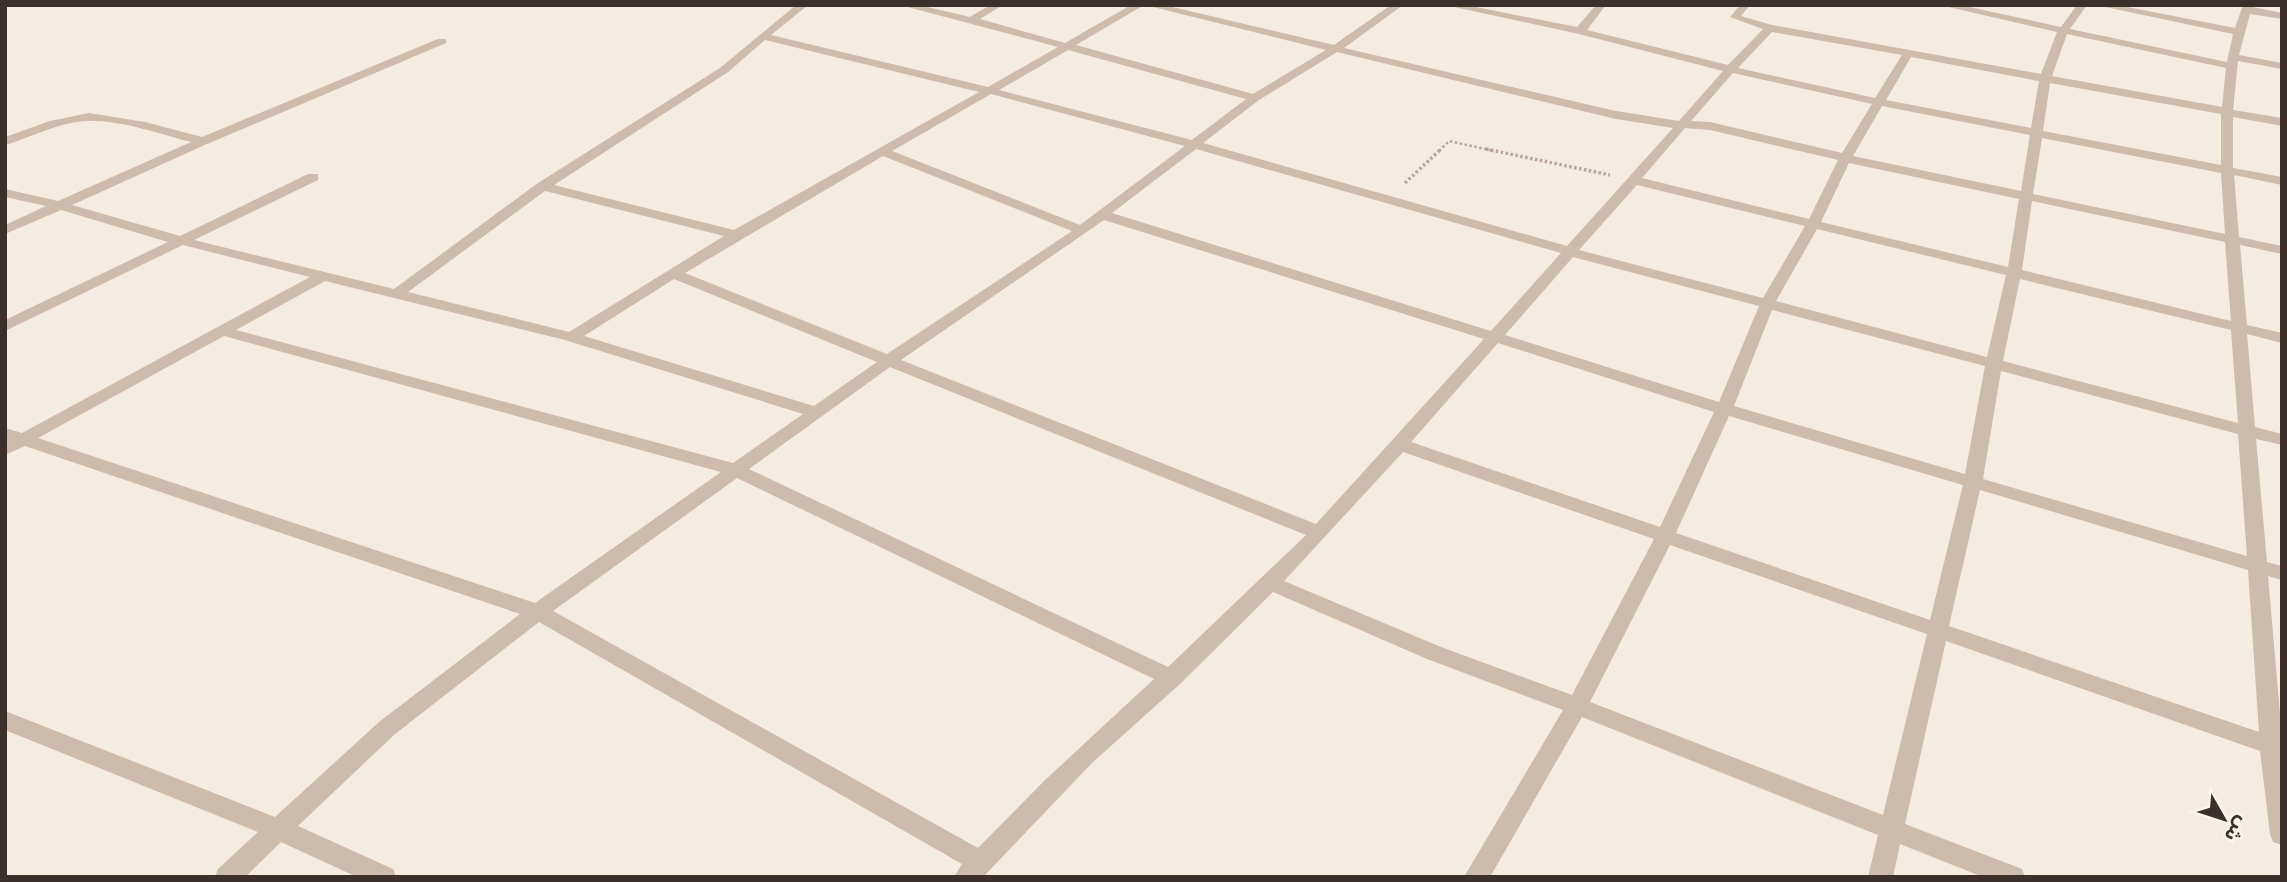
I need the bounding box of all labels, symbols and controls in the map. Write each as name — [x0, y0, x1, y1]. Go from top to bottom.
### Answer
north arrow — [2189, 784, 2259, 854]
text: ش — [2220, 812, 2254, 847]

